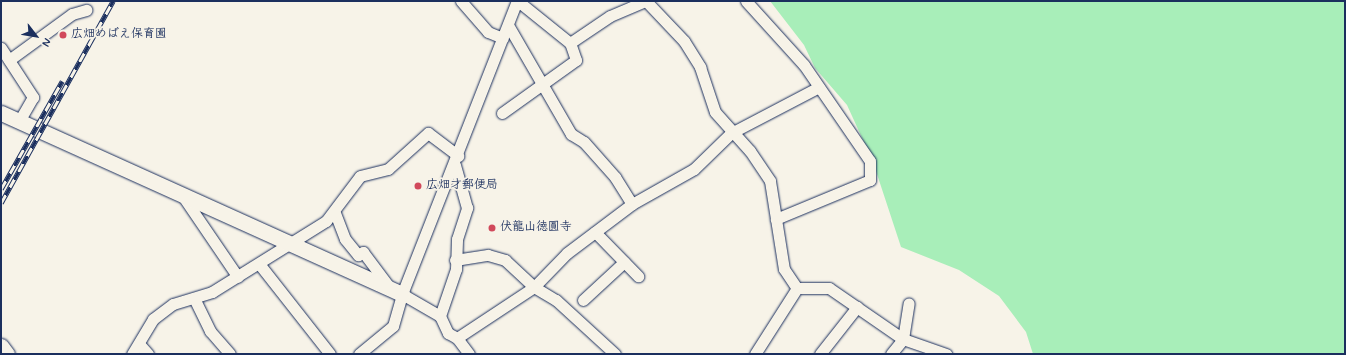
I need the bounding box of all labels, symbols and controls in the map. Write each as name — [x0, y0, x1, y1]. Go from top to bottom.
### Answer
north arrow — [16, 16, 56, 56]
place label: 広畑めばえ保育園 — [71, 28, 167, 42]
marker: 広畑めばえ保育園 — [58, 30, 68, 40]
text: N — [38, 35, 54, 49]
place label: 広畑才郵便局 — [426, 179, 498, 193]
marker: 広畑才郵便局 — [413, 181, 423, 191]
place label: 伏龍山徳圓寺 — [500, 221, 572, 235]
marker: 伏龍山徳圓寺 — [487, 223, 497, 233]

